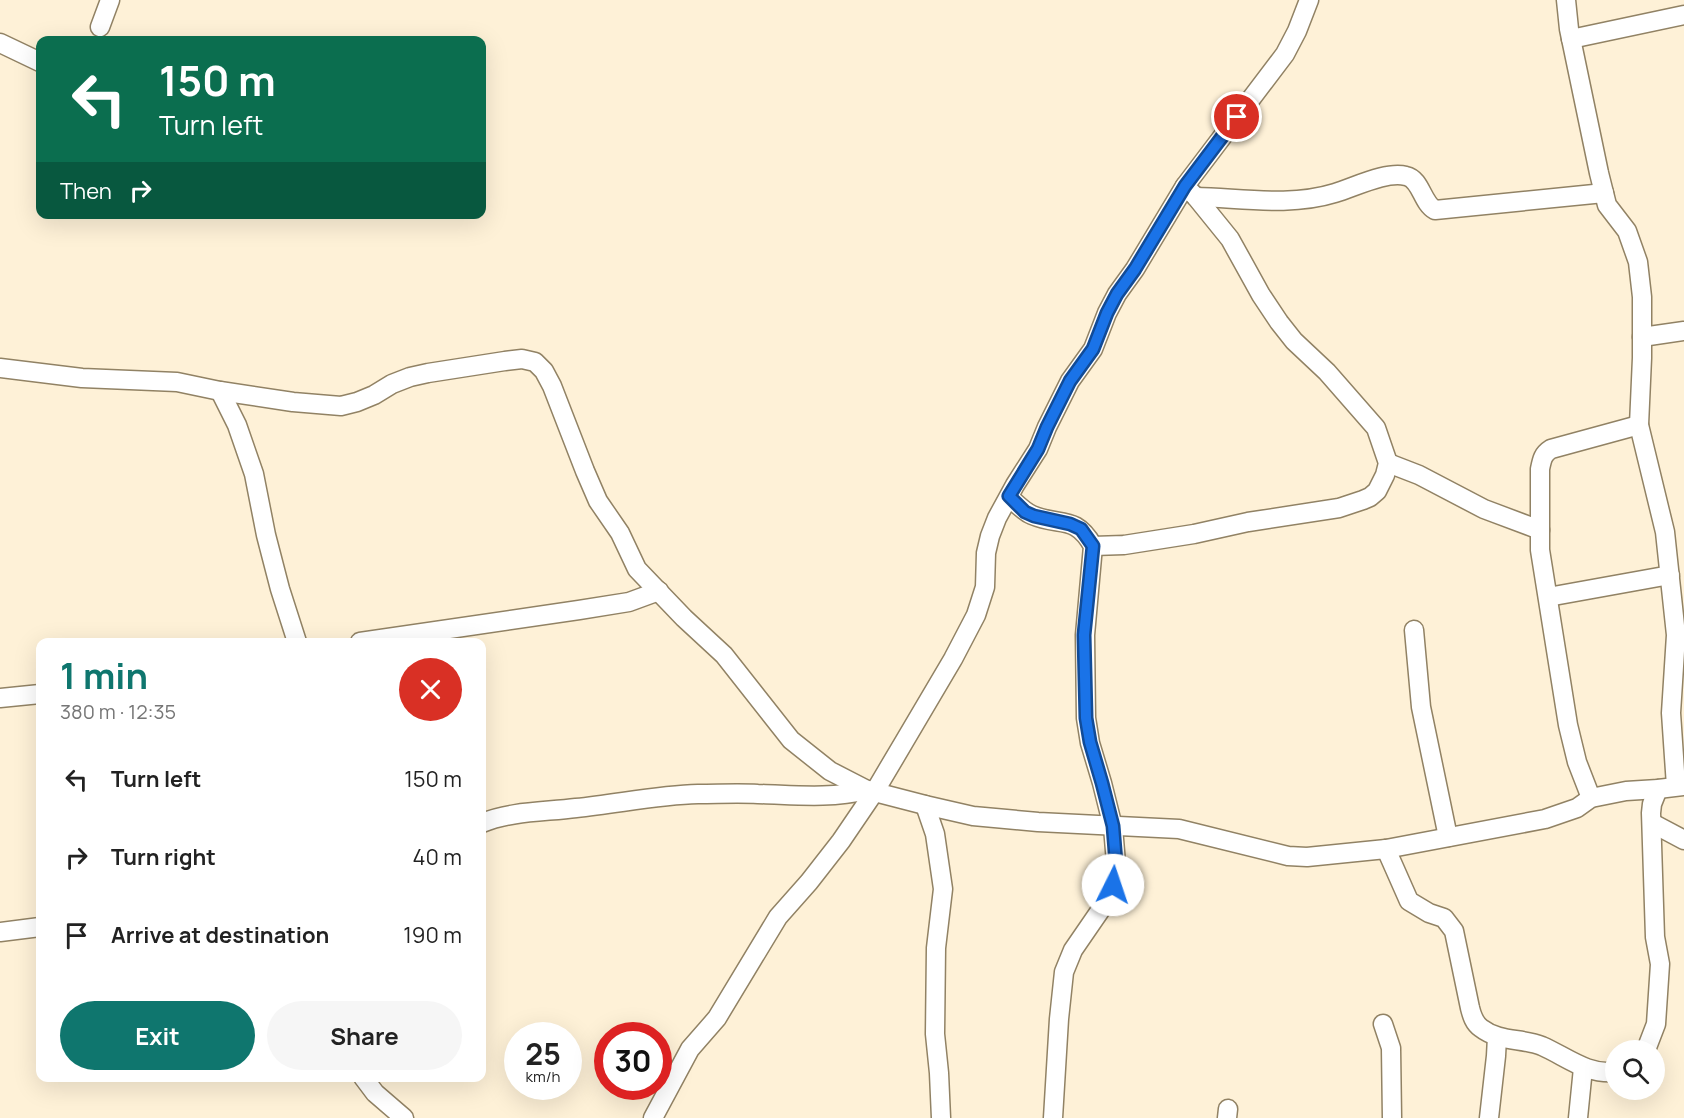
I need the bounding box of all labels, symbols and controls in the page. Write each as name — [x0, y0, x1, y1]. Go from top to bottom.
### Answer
text: 150 m — [159, 51, 276, 109]
icon: left — [60, 60, 138, 138]
pin — [1211, 91, 1262, 142]
icon: arrive — [1220, 100, 1253, 133]
text: Turn left — [159, 106, 263, 143]
icon: right — [124, 174, 157, 207]
text: Then — [60, 176, 112, 206]
text: 1 min — [60, 651, 148, 700]
button: close — [399, 658, 462, 721]
text: 380 m · 12:35 — [60, 698, 176, 725]
icon: left — [60, 763, 93, 796]
text: Turn left — [111, 764, 201, 794]
text: 150 m — [404, 764, 462, 794]
icon: right — [60, 841, 93, 874]
text: Turn right — [111, 842, 216, 872]
text: 40 m — [413, 842, 462, 872]
position arrow — [1081, 853, 1145, 917]
icon: arrive — [60, 919, 93, 952]
text: Arrive at destination — [111, 920, 329, 950]
text: 190 m — [403, 920, 462, 950]
button: Exit — [60, 1001, 255, 1070]
button: Share — [267, 1001, 462, 1070]
speed limit sign: 30 — [594, 1022, 672, 1100]
text: 25 — [525, 1033, 561, 1074]
map controls — [1605, 1040, 1665, 1100]
button: search — [1605, 1040, 1665, 1100]
text: km/h — [526, 1066, 560, 1087]

